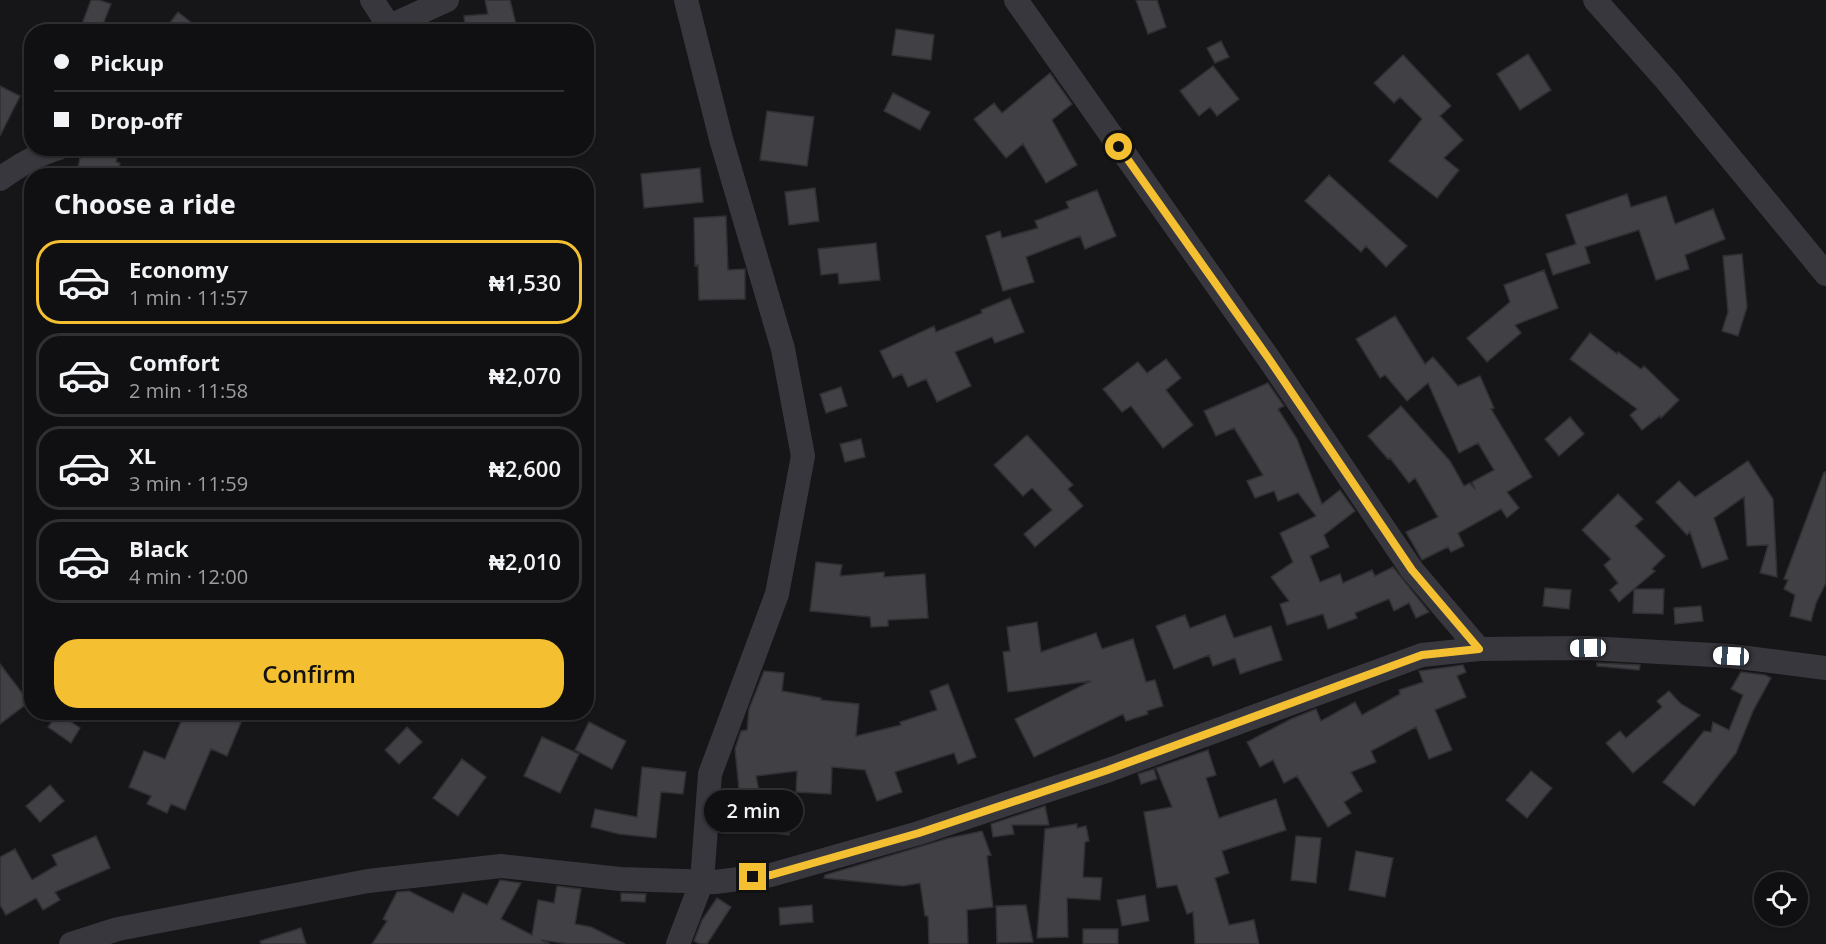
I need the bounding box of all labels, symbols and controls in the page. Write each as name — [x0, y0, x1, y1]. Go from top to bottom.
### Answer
text: Pickup — [90, 47, 164, 77]
text: Drop-off — [90, 105, 182, 135]
route start — [1105, 133, 1132, 160]
text: Choose a ride — [54, 185, 236, 222]
text: Economy — [129, 254, 228, 284]
icon: car — [57, 255, 111, 309]
text: ₦1,530 — [489, 267, 561, 297]
text: 1 min · 11:57 — [129, 284, 248, 311]
text: Comfort — [129, 347, 220, 377]
icon: car — [57, 348, 111, 402]
text: ₦2,070 — [489, 360, 561, 390]
text: 2 min · 11:58 — [129, 377, 248, 404]
text: XL — [129, 440, 156, 470]
icon: car — [57, 441, 111, 495]
text: ₦2,600 — [489, 453, 561, 483]
text: 3 min · 11:59 — [129, 470, 248, 497]
text: Black — [129, 533, 189, 563]
icon: car — [57, 534, 111, 588]
text: ₦2,010 — [489, 546, 561, 576]
text: 4 min · 12:00 — [129, 563, 248, 590]
button: Confirm — [54, 639, 564, 708]
car — [1570, 639, 1606, 657]
car — [1713, 646, 1749, 666]
callout: 2 min — [704, 790, 802, 832]
text: 2 min — [727, 797, 781, 824]
route end — [739, 863, 766, 890]
map controls — [1754, 872, 1808, 926]
button: locate — [1754, 872, 1808, 926]

